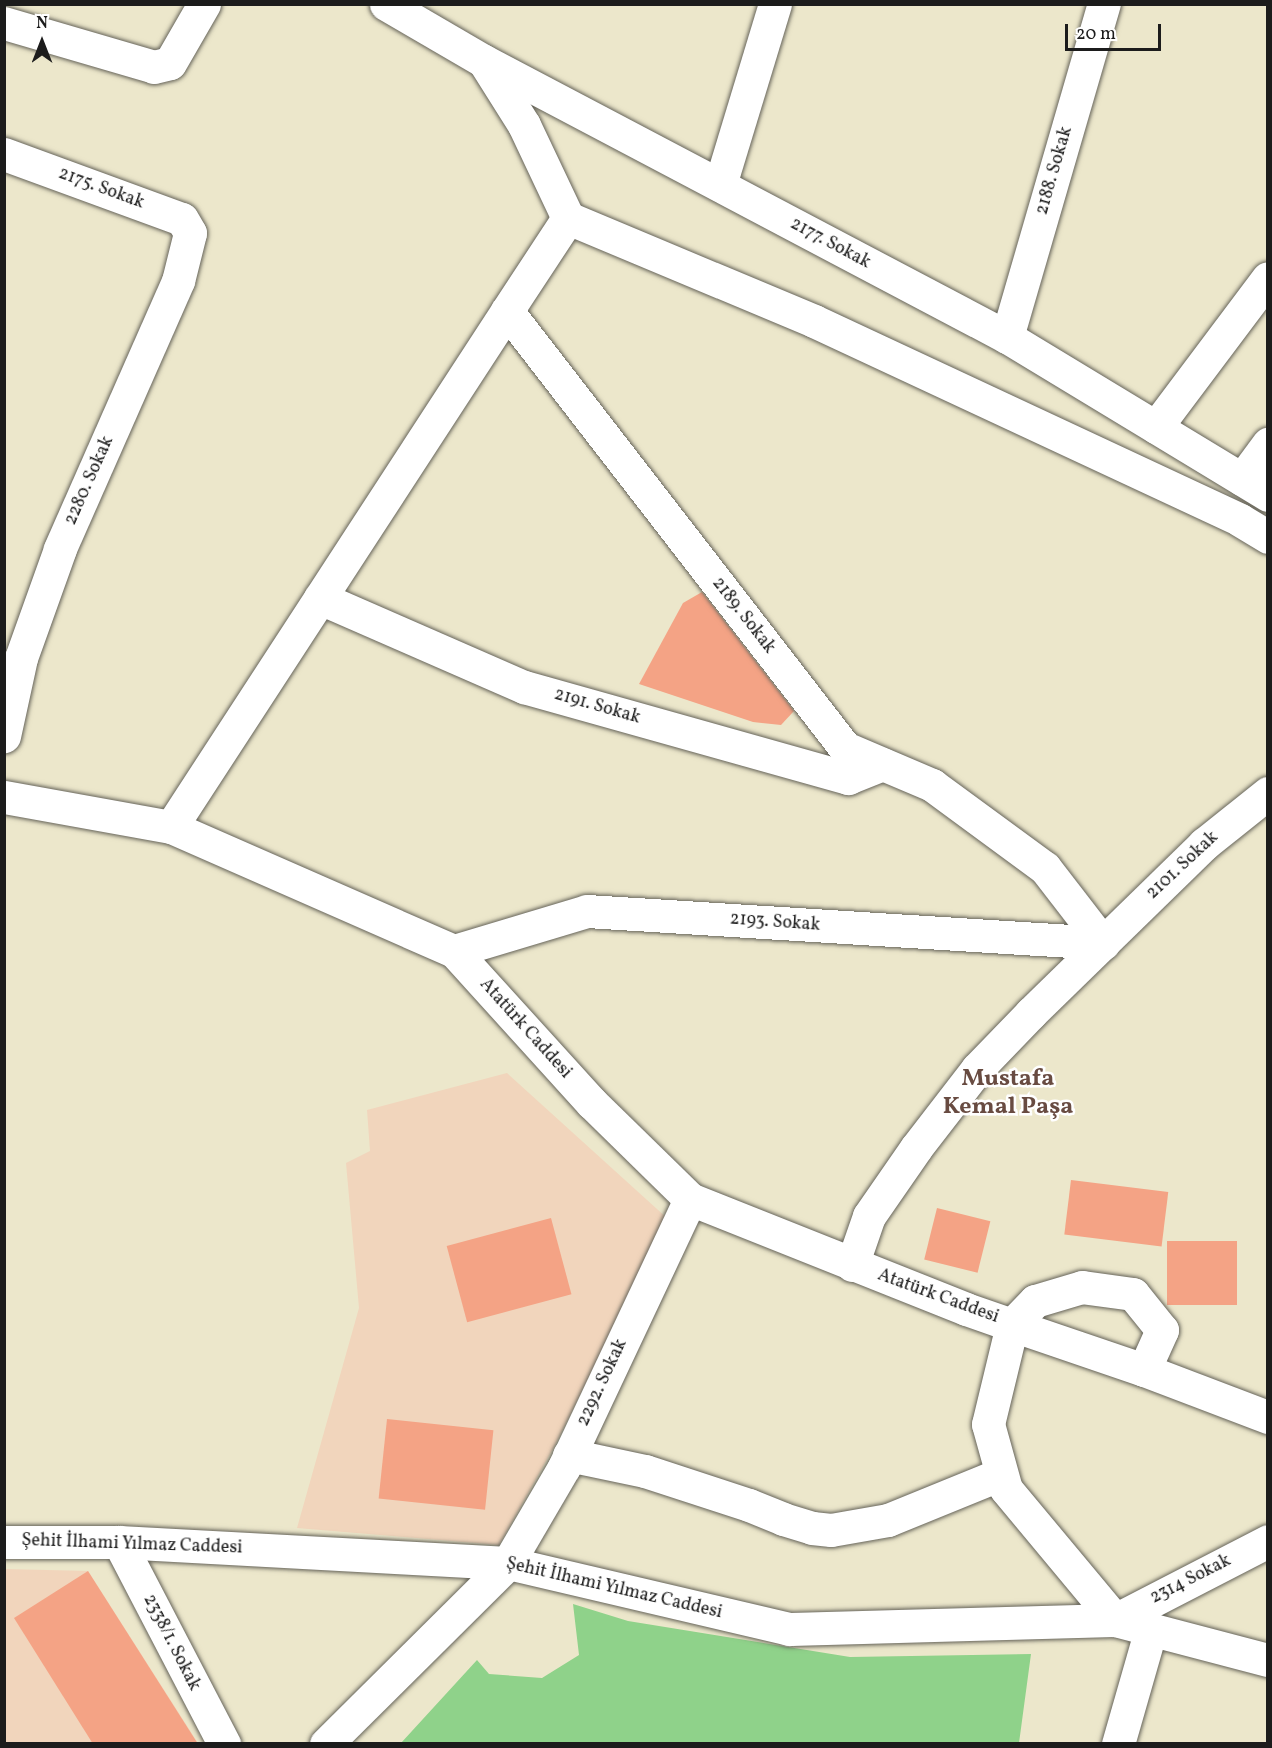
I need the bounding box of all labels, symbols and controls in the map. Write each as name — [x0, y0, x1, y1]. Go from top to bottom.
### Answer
north arrow — [12, 12, 72, 72]
scale bar — [1068, 12, 1164, 50]
text: N — [36, 13, 48, 35]
text: 20 m — [1076, 22, 1116, 47]
street label: 2188. Sokak — [1032, 124, 1078, 218]
street label: 2175. Sokak — [55, 163, 147, 215]
street label: 2177. Sokak — [786, 214, 874, 274]
street label: 2280. Sokak — [61, 433, 119, 529]
street label: 2189. Sokak — [707, 574, 779, 658]
street label: 2191. Sokak — [551, 684, 643, 730]
street label: 2101. Sokak — [1143, 827, 1223, 905]
street label: 2193. Sokak — [729, 909, 821, 937]
street label: Atatürk Caddesi — [474, 974, 576, 1084]
district label: Mustafa Kemal Paşa — [943, 1066, 1073, 1122]
street label: Atatürk Caddesi — [874, 1265, 1002, 1329]
street label: 2292. Sokak — [573, 1336, 633, 1430]
street label: Şehit İlhami Yılmaz Caddesi — [21, 1530, 243, 1560]
street label: 2314 Sokak — [1147, 1550, 1235, 1610]
street label: Şehit İlhami Yılmaz Caddesi — [504, 1554, 724, 1624]
street label: 2338/1. Sokak — [137, 1591, 205, 1695]

